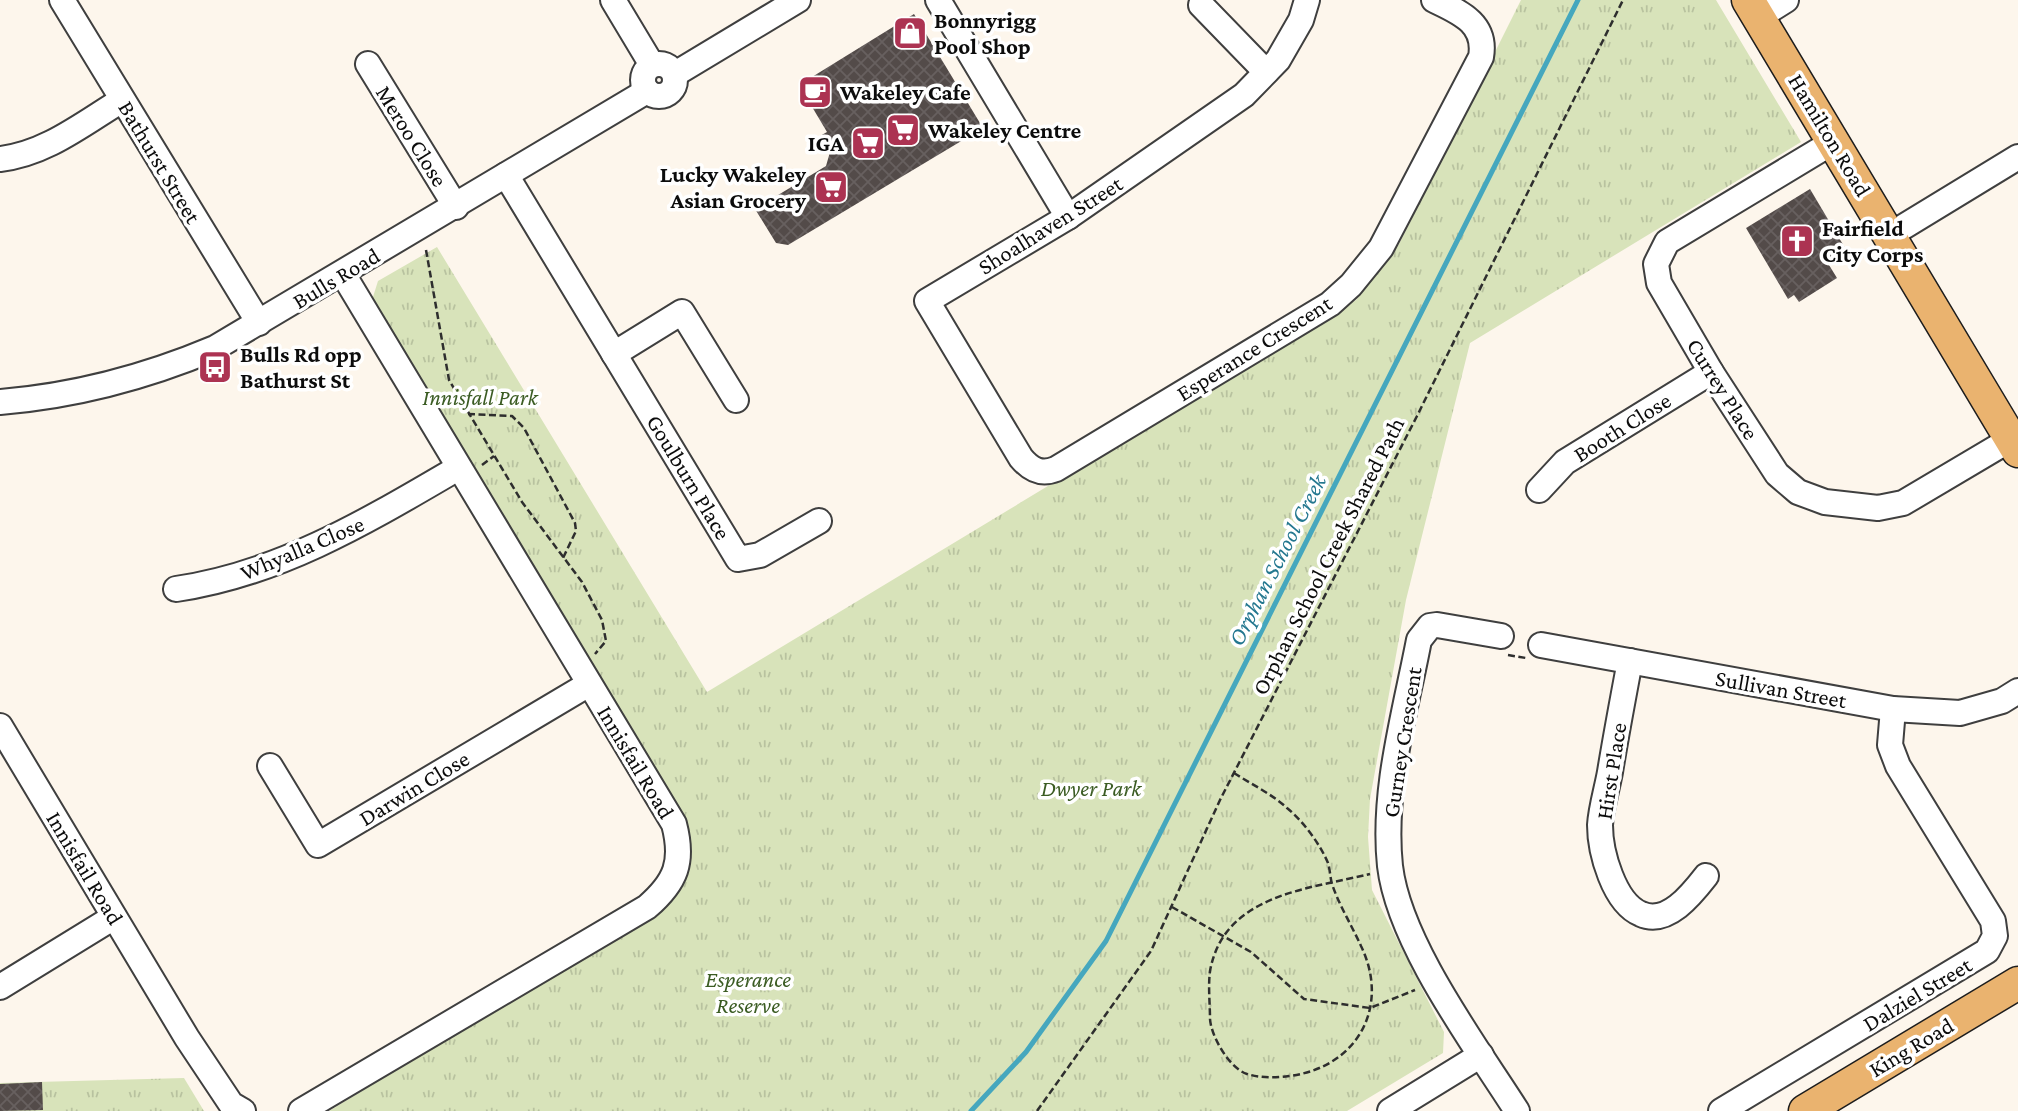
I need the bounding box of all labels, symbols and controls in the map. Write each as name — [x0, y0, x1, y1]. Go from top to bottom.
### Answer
place label: Bonnyrigg Pool Shop — [934, 7, 1037, 59]
shop icon: Bonnyrigg Pool Shop — [891, 14, 929, 52]
street label: Hamilton Road — [1783, 69, 1877, 201]
cafe icon: Wakeley Cafe — [796, 73, 834, 111]
place label: Wakeley Cafe — [839, 79, 971, 105]
street label: Meroo Close — [371, 81, 453, 191]
street label: Bathurst Street — [113, 96, 207, 228]
supermarket icon: Wakeley Centre — [884, 111, 922, 149]
place label: Wakeley Centre — [927, 117, 1081, 143]
supermarket icon: IGA — [849, 124, 887, 162]
place label: IGA — [808, 130, 844, 156]
place label: Lucky Wakeley Asian Grocery — [660, 161, 807, 213]
supermarket icon: Lucky Wakeley Asian Grocery — [812, 168, 850, 206]
street label: Shoalhaven Street — [973, 170, 1127, 280]
place label: Fairfield City Corps — [1822, 215, 1923, 267]
church icon: Fairfield City Corps — [1778, 222, 1816, 260]
street label: Bulls Road — [288, 242, 384, 314]
street label: Esperance Crescent — [1172, 290, 1337, 406]
street label: Currey Place — [1682, 334, 1764, 444]
place label: Bulls Rd opp Bathurst St — [240, 341, 362, 393]
bus stop icon: Bulls Rd opp Bathurst St — [196, 348, 234, 386]
park label: Innisfall Park — [422, 384, 539, 410]
street label: Booth Close — [1569, 387, 1675, 467]
street label: Goulburn Place — [642, 410, 736, 544]
street label: Orphan School Creek Shared Path — [1246, 413, 1410, 699]
water label: Orphan School Creek — [1221, 470, 1333, 650]
street label: Whyalla Close — [236, 510, 368, 586]
street label: Gurney Crescent — [1377, 664, 1427, 819]
street label: Sullivan Street — [1713, 665, 1849, 713]
street label: Innisfail Road — [592, 701, 680, 823]
street label: Hirst Place — [1591, 721, 1631, 821]
street label: Darwin Close — [354, 745, 474, 831]
park label: Dwyer Park — [1041, 775, 1142, 801]
street label: Innisfail Road — [41, 807, 129, 929]
street label: Dalziel Street — [1858, 951, 1976, 1037]
park label: Esperance Reserve — [705, 966, 791, 1018]
street label: King Road — [1864, 1012, 1958, 1082]

